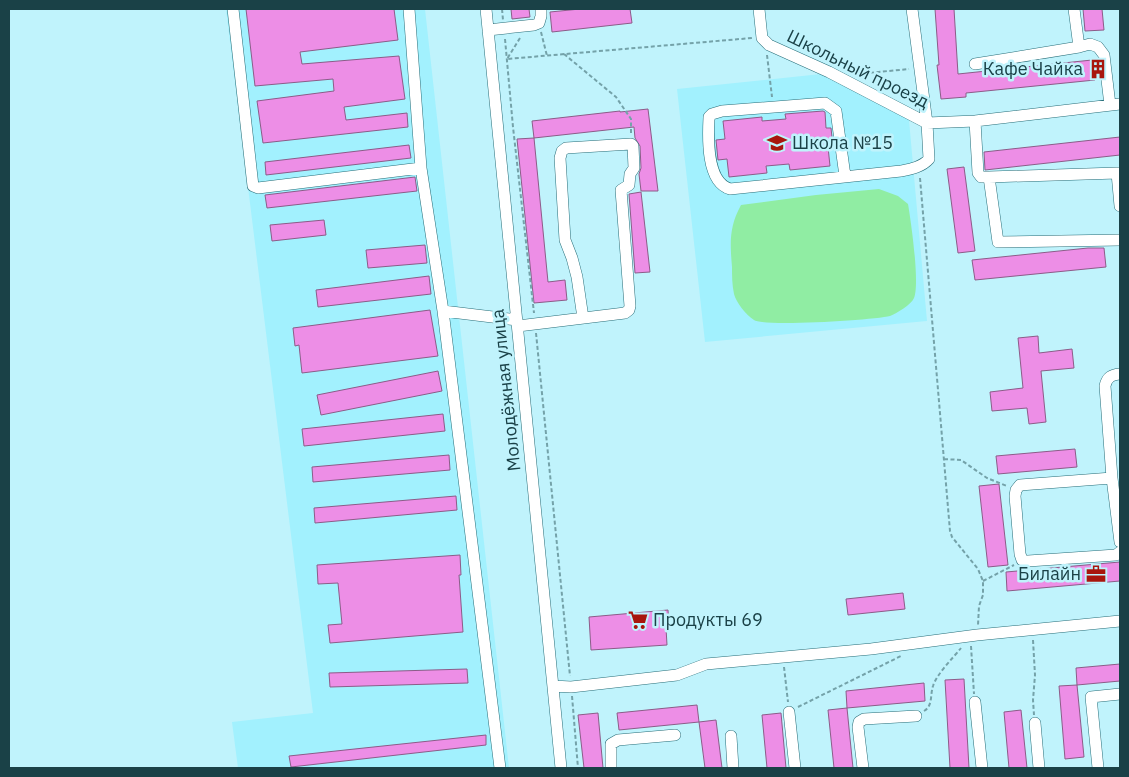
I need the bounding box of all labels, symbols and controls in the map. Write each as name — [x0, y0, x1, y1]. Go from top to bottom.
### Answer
street label: Школьный проезд — [783, 24, 933, 113]
place label: Кафе Чайка — [983, 57, 1083, 80]
building icon: Кафе Чайка — [1087, 58, 1109, 80]
place label: Школа №15 — [792, 131, 893, 154]
school or university icon: Школа №15 — [766, 132, 788, 154]
street label: Молодёжная улица — [486, 307, 525, 472]
place label: Билайн — [1018, 562, 1081, 585]
office icon: Билайн — [1085, 563, 1107, 585]
place label: Продукты 69 — [653, 608, 763, 631]
supermarket icon: Продукты 69 — [627, 609, 649, 631]

